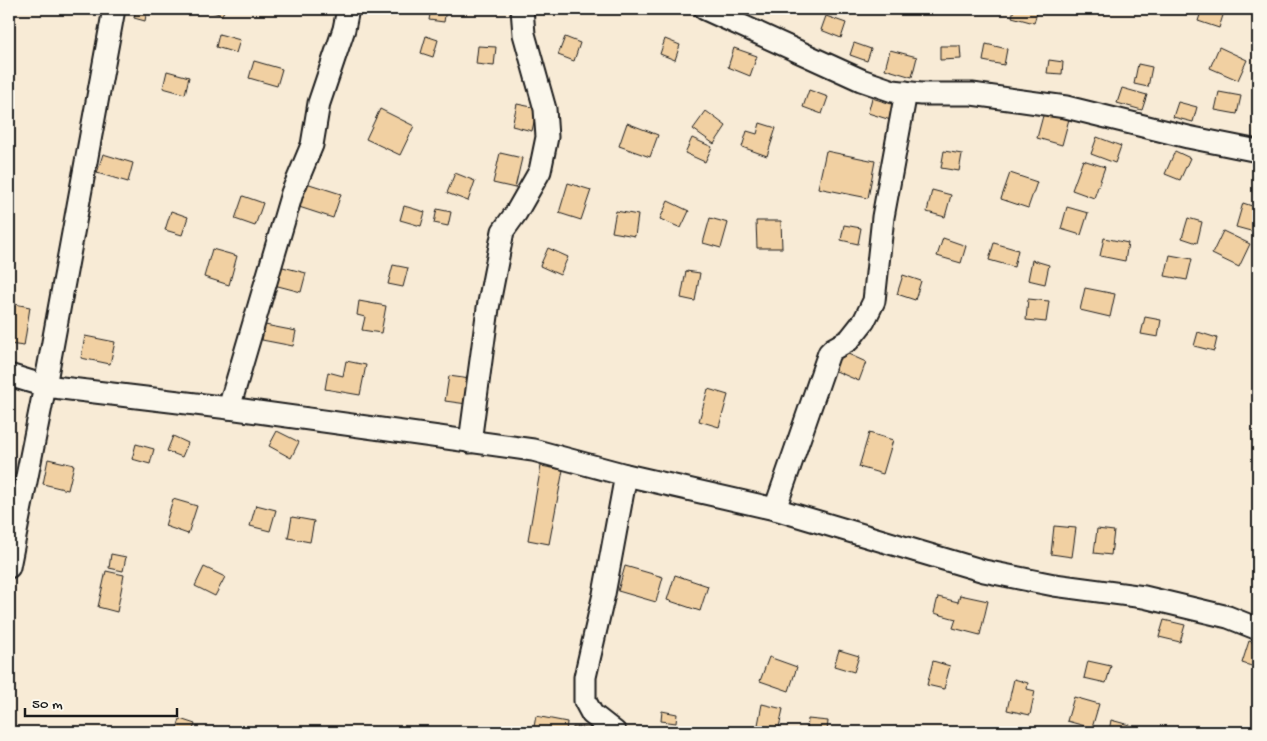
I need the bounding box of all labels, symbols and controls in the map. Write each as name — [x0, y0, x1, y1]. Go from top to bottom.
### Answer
scale bar — [25, 686, 178, 718]
text: 50 m — [32, 696, 63, 714]

